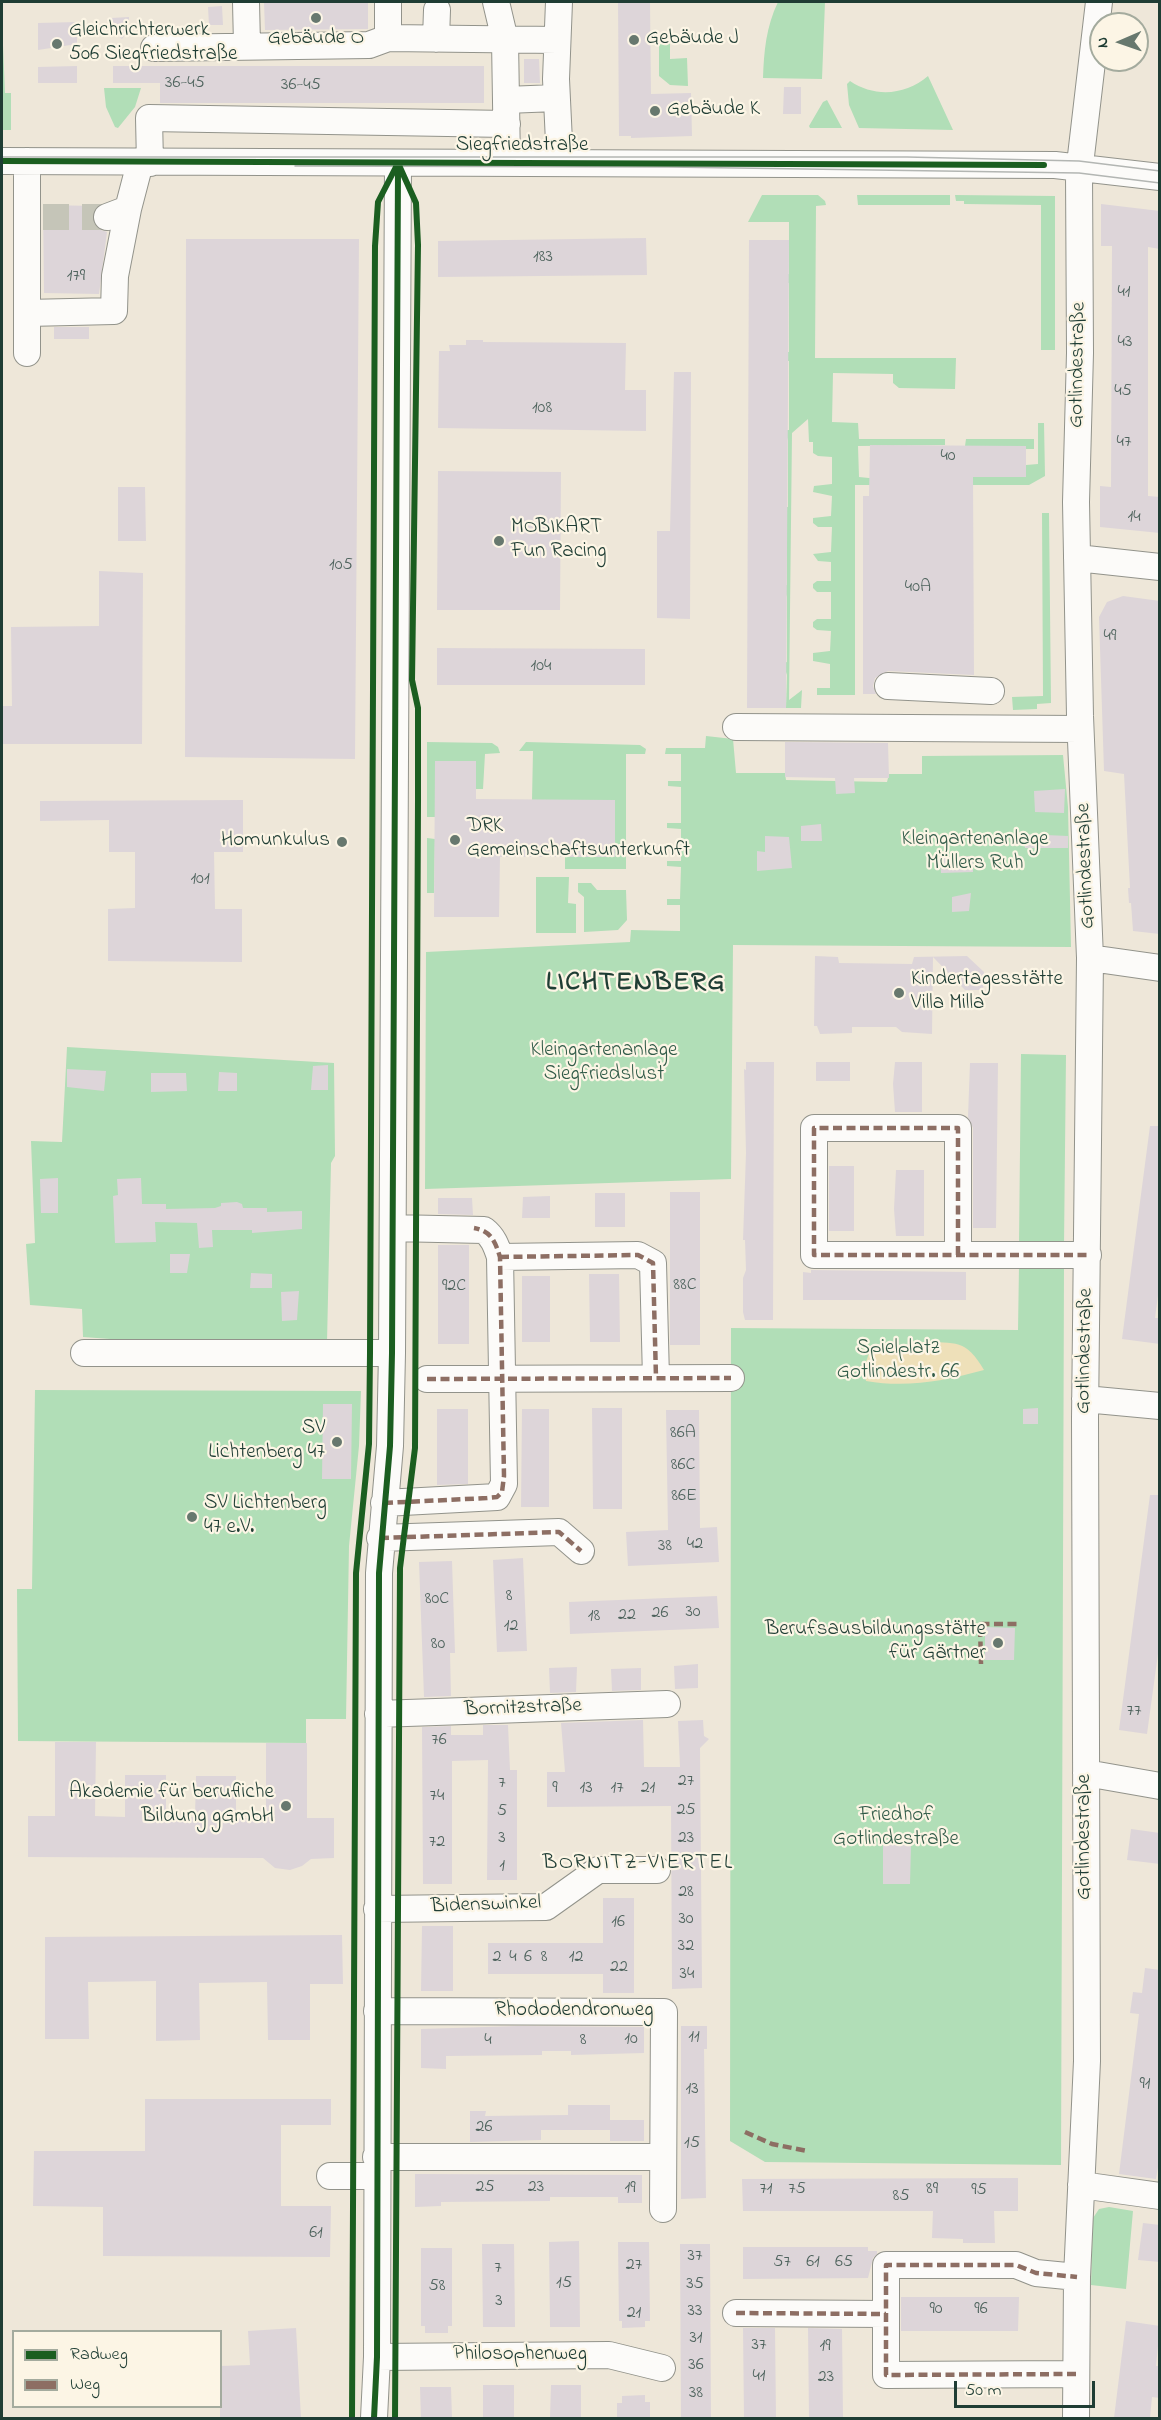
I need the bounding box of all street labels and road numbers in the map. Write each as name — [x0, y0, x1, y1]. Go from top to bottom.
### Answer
street label: Siegfriedstraße — [456, 134, 588, 160]
street label: Gotlindestraße — [1065, 302, 1093, 428]
street label: Gotlindestraße — [1072, 803, 1102, 929]
street label: Gotlindestraße — [1072, 1288, 1100, 1414]
street label: Bornitzstraße — [464, 1694, 582, 1724]
street label: Gotlindestraße — [1073, 1774, 1099, 1900]
street label: Bidenswinkel — [430, 1891, 542, 1921]
street label: Rhododendronweg — [494, 1999, 654, 2025]
street label: Philosophenweg — [453, 2343, 587, 2369]

